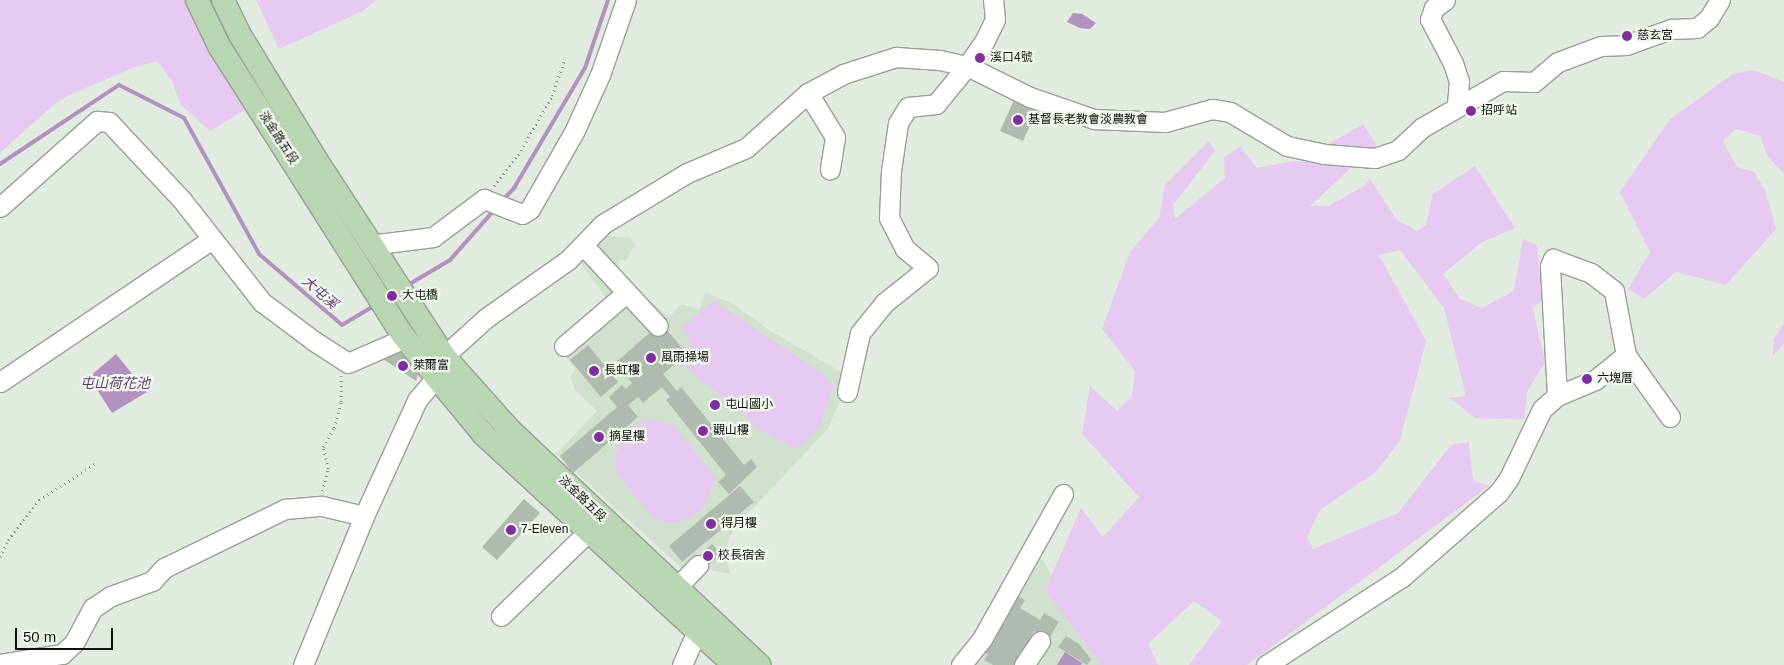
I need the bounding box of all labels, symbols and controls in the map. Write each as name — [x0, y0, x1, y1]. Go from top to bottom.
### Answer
place label: 慈玄宮 — [1637, 29, 1673, 43]
marker: 慈玄宮 — [1621, 30, 1633, 42]
place label: 溪口4號 — [990, 51, 1033, 65]
marker: 溪口4號 — [974, 52, 986, 64]
place label: 招呼站 — [1481, 104, 1517, 118]
marker: 招呼站 — [1465, 105, 1477, 117]
street label: 淡金路五段 — [256, 109, 300, 167]
place label: 基督長老教會淡農教會 — [1028, 113, 1148, 127]
marker: 基督長老教會淡農教會 — [1012, 114, 1024, 126]
water label: 大屯溪 — [299, 272, 341, 312]
place label: 大屯橋 — [402, 289, 438, 303]
marker: 大屯橋 — [386, 290, 398, 302]
place label: 風雨操場 — [661, 351, 709, 365]
marker: 風雨操場 — [645, 352, 657, 364]
place label: 萊爾富 — [413, 359, 449, 373]
marker: 萊爾富 — [397, 360, 409, 372]
place label: 長虹樓 — [604, 364, 640, 378]
marker: 長虹樓 — [588, 365, 600, 377]
place label: 六塊厝 — [1597, 372, 1633, 386]
marker: 六塊厝 — [1581, 373, 1593, 385]
water label: 屯山荷花池 — [80, 375, 150, 391]
place label: 屯山國小 — [725, 398, 773, 412]
marker: 屯山國小 — [709, 399, 721, 411]
place label: 觀山樓 — [713, 424, 749, 438]
marker: 觀山樓 — [697, 425, 709, 437]
place label: 摘星樓 — [609, 430, 645, 444]
marker: 摘星樓 — [593, 431, 605, 443]
street label: 淡金路五段 — [555, 473, 609, 525]
place label: 得月樓 — [721, 517, 757, 531]
marker: 得月樓 — [705, 518, 717, 530]
place label: 7-Eleven — [521, 523, 568, 537]
marker: 7-Eleven — [505, 524, 517, 536]
place label: 校長宿舍 — [718, 549, 766, 563]
marker: 校長宿舍 — [702, 550, 714, 562]
scale bar — [18, 618, 115, 650]
text: 50 m — [23, 628, 56, 645]

